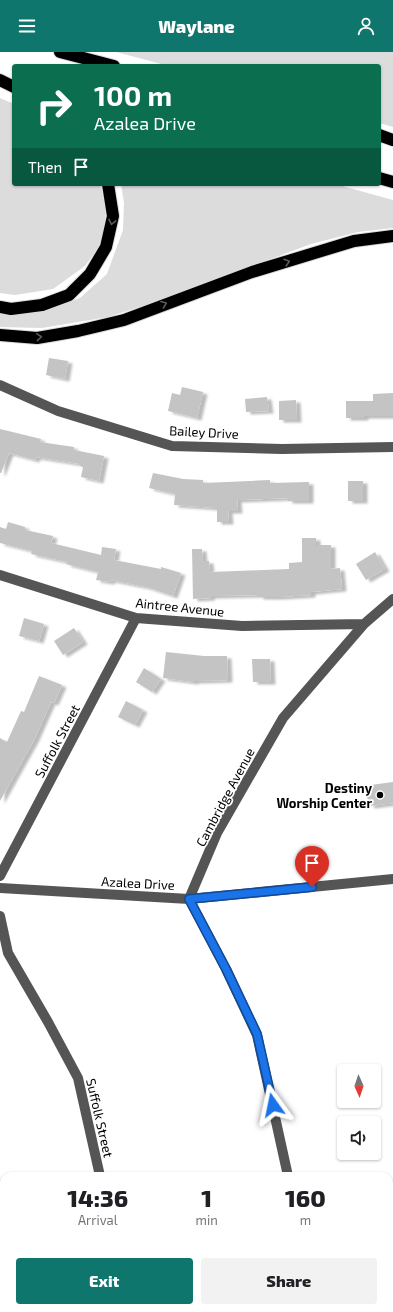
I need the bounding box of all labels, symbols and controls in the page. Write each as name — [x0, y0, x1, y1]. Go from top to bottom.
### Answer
icon: menu — [16, 15, 38, 37]
text: Waylane — [158, 15, 235, 37]
icon: person — [355, 15, 377, 37]
text: 100 m — [94, 78, 172, 112]
icon: right — [28, 80, 80, 132]
text: Azalea Drive — [94, 112, 196, 134]
icon: arrive — [70, 156, 92, 178]
text: Then — [28, 158, 62, 176]
one-way arrow — [108, 219, 116, 226]
one-way arrow — [283, 258, 290, 266]
one-way arrow — [161, 301, 168, 309]
one-way arrow — [36, 333, 42, 342]
street label: Bailey Drive — [169, 422, 239, 442]
street label: Aintree Avenue — [135, 594, 225, 620]
street label: Suffolk Street — [31, 702, 83, 780]
street label: Cambridge Avenue — [192, 745, 258, 849]
place label: Destiny Worship Center — [276, 780, 373, 811]
marker: Destiny Worship Center — [375, 790, 385, 800]
pin — [295, 846, 329, 887]
icon: arrive — [301, 852, 323, 874]
street label: Azalea Drive — [101, 873, 175, 893]
north arrow — [337, 1064, 381, 1108]
map controls — [337, 1064, 381, 1160]
street label: Suffolk Street — [83, 1077, 117, 1159]
position arrow — [252, 1084, 294, 1126]
button: sound — [337, 1116, 381, 1160]
text: 14:36 — [67, 1183, 128, 1212]
text: 1 — [201, 1183, 212, 1212]
text: 160 — [285, 1183, 326, 1212]
text: Arrival — [78, 1212, 118, 1228]
text: min — [196, 1212, 218, 1228]
text: m — [300, 1212, 311, 1228]
button: Exit — [16, 1258, 193, 1304]
button: Share — [201, 1258, 377, 1304]

